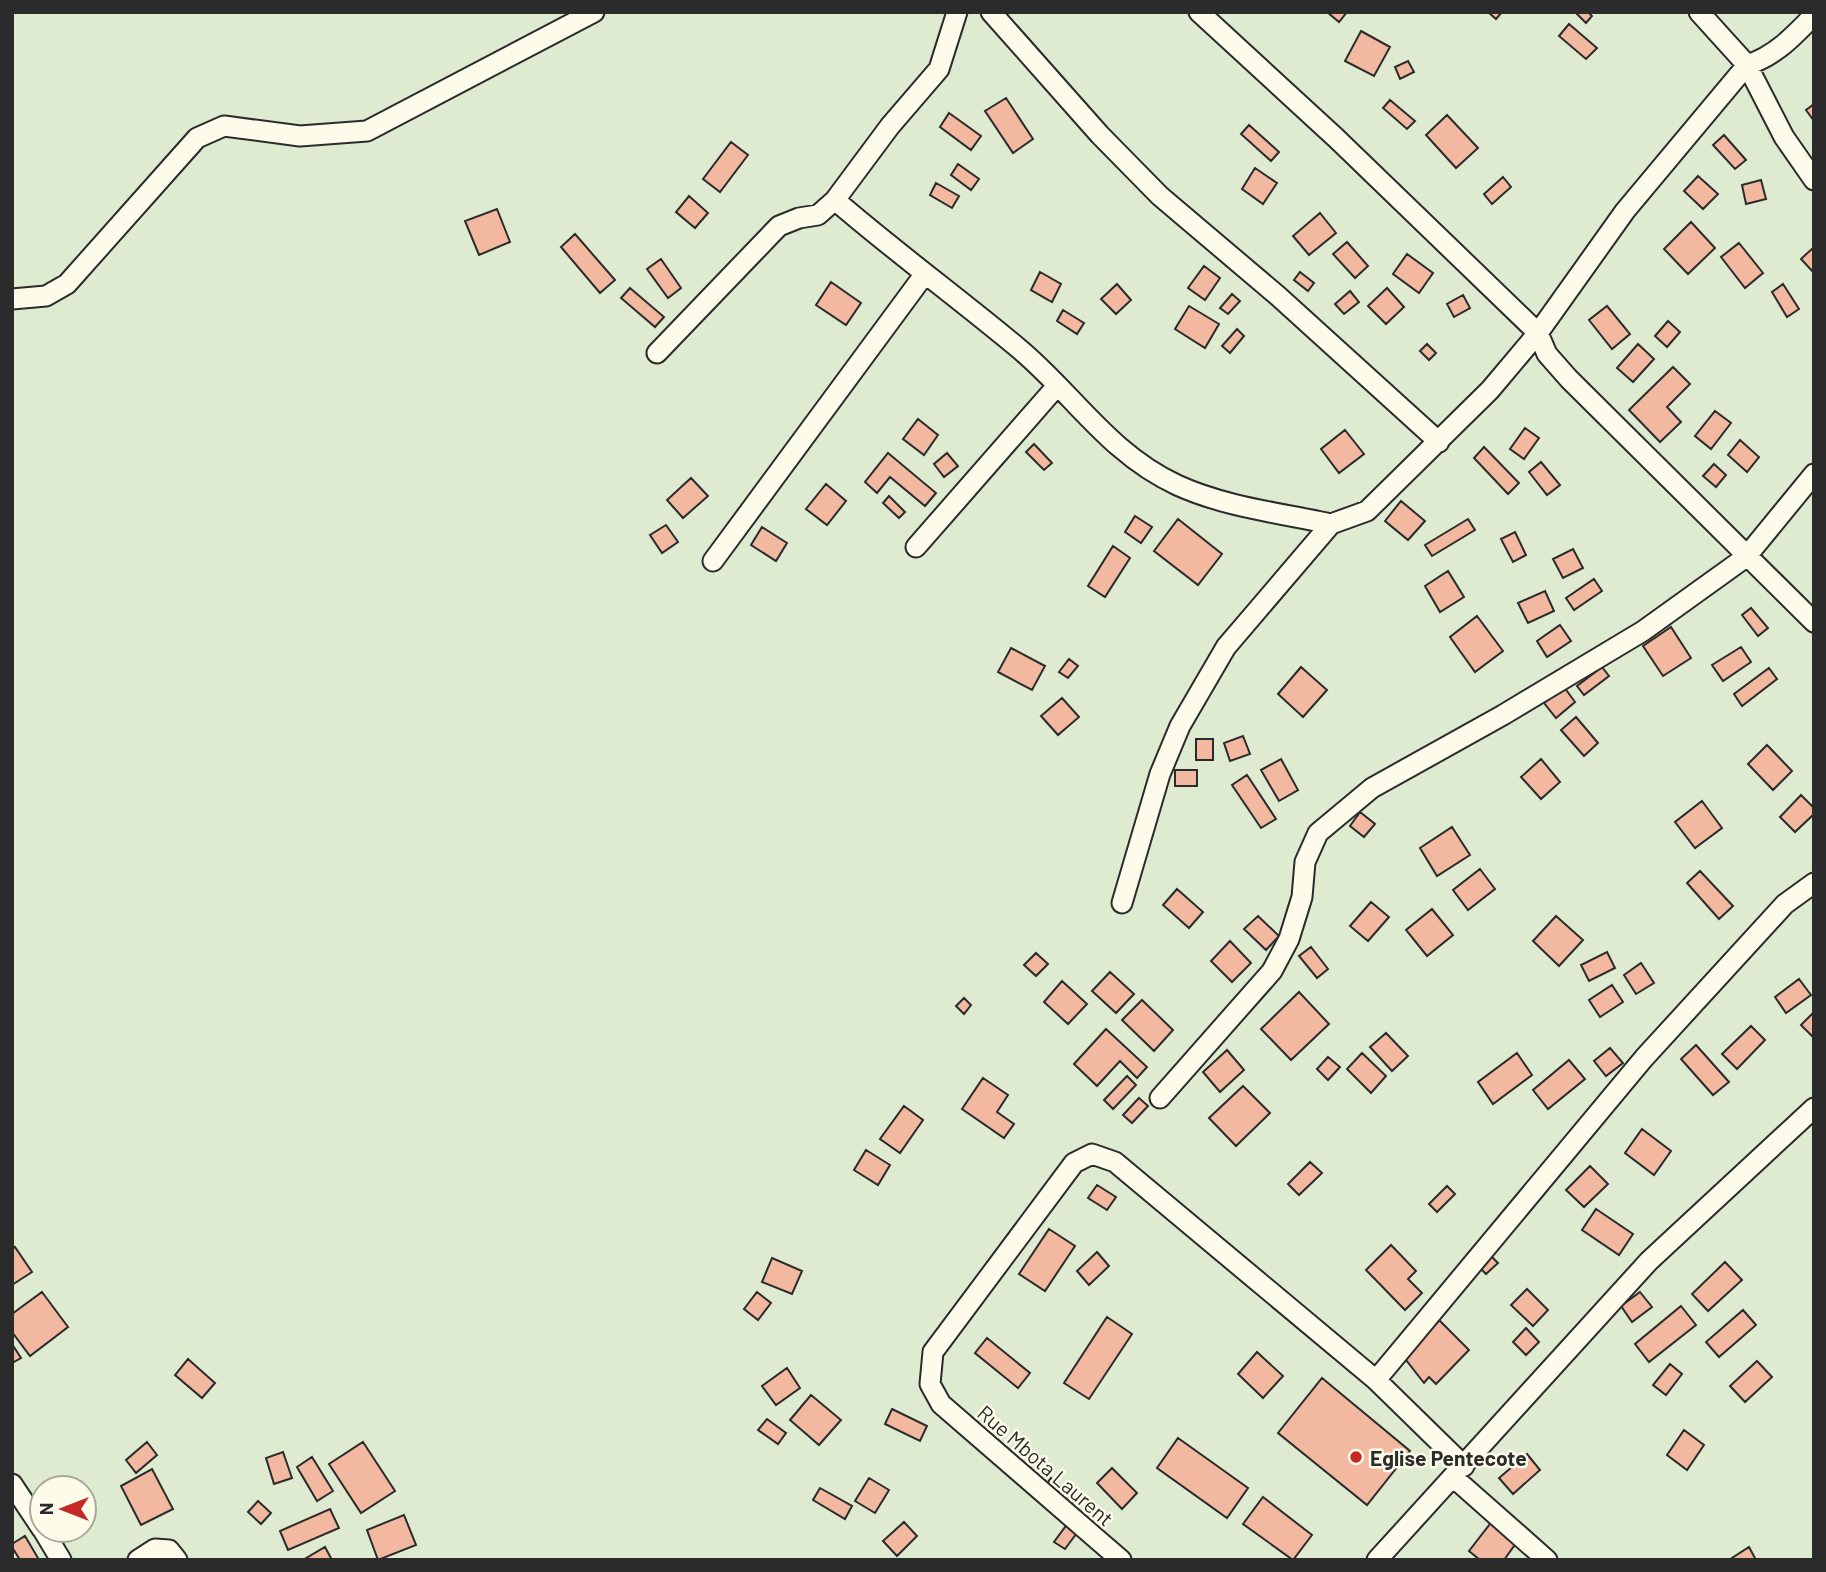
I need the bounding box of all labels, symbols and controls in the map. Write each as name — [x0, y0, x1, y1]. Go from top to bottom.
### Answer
street label: Rue Mbota Laurent — [973, 1399, 1119, 1531]
place label: Eglise Pentecote — [1370, 1445, 1527, 1470]
marker: Eglise Pentecote — [1348, 1449, 1364, 1465]
north arrow — [28, 1474, 98, 1544]
text: N — [34, 1503, 57, 1515]

